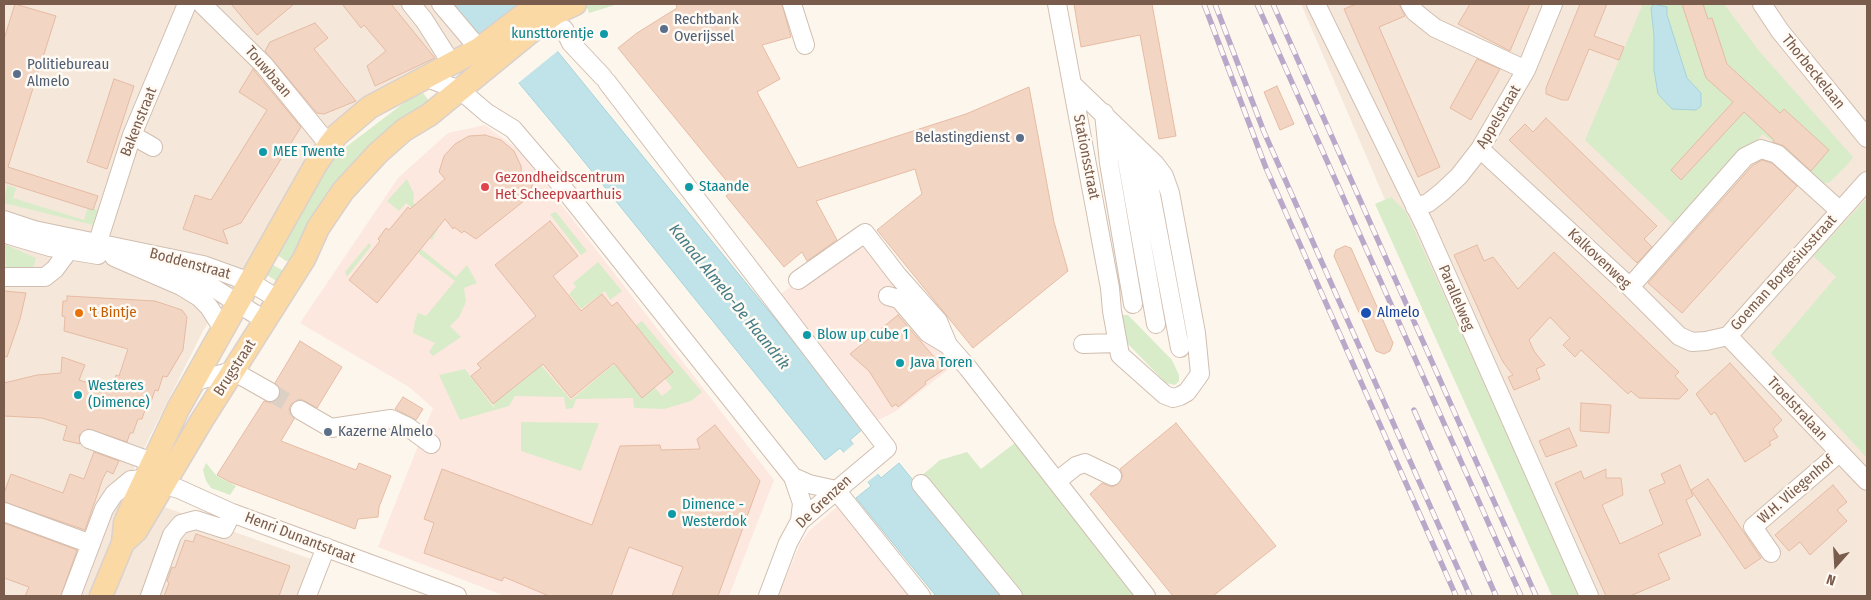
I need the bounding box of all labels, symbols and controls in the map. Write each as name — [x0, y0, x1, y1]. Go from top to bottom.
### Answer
place label: Rechtbank Overijssel — [674, 11, 739, 46]
marker: Rechtbank Overijssel — [658, 23, 670, 35]
place label: kunsttorentje — [511, 25, 594, 43]
marker: kunsttorentje — [598, 28, 610, 40]
street label: Thorbeckelaan — [1778, 31, 1848, 113]
street label: Touwbaan — [241, 43, 295, 101]
place label: Politiebureau Almelo — [27, 56, 109, 91]
marker: Politiebureau Almelo — [11, 68, 23, 80]
street label: Appelstraat — [1473, 82, 1525, 152]
street label: Bakenstraat — [117, 85, 161, 159]
street label: Stationsstraat — [1069, 113, 1103, 201]
place label: Belastingdienst — [915, 129, 1010, 147]
marker: Belastingdienst — [1014, 132, 1026, 144]
place label: MEE Twente — [273, 143, 345, 161]
marker: MEE Twente — [257, 146, 269, 158]
place label: Gezondheidscentrum Het Scheepvaarthuis — [495, 169, 625, 204]
place label: Staande — [699, 178, 749, 196]
marker: Gezondheidscentrum Het Scheepvaarthuis — [479, 181, 491, 193]
marker: Staande — [683, 181, 695, 193]
street label: Goeman Borgesiusstraat — [1727, 211, 1841, 335]
water label: Kanaal Almelo-De Haandrik — [664, 220, 794, 374]
street label: Kalkovenweg — [1564, 225, 1634, 293]
street label: Boddenstraat — [148, 245, 232, 283]
street label: Parallelweg — [1434, 262, 1478, 334]
place label: 't Bintje — [89, 304, 137, 322]
place label: Almelo — [1377, 304, 1420, 322]
marker: Almelo — [1359, 306, 1373, 320]
marker: 't Bintje — [73, 307, 85, 319]
place label: Blow up cube 1 — [817, 326, 909, 344]
marker: Blow up cube 1 — [801, 329, 813, 341]
street label: Brugstraat — [210, 336, 260, 400]
place label: Java Toren — [910, 354, 973, 372]
marker: Java Toren — [894, 357, 906, 369]
street label: Troelstralaan — [1763, 374, 1831, 444]
place label: Westeres (Dimence) — [88, 377, 150, 412]
marker: Westeres (Dimence) — [72, 389, 84, 401]
place label: Kazerne Almelo — [338, 423, 433, 441]
marker: Kazerne Almelo — [322, 426, 334, 438]
street label: W.H. Vliegenhof — [1754, 452, 1838, 528]
street label: De Grenzen — [792, 472, 856, 532]
place label: Dimence - Westerdok — [682, 496, 747, 531]
marker: Dimence - Westerdok — [666, 508, 678, 520]
street label: Henri Dunantstraat — [242, 509, 358, 567]
north arrow — [1811, 540, 1861, 590]
text: N — [1824, 570, 1838, 589]

